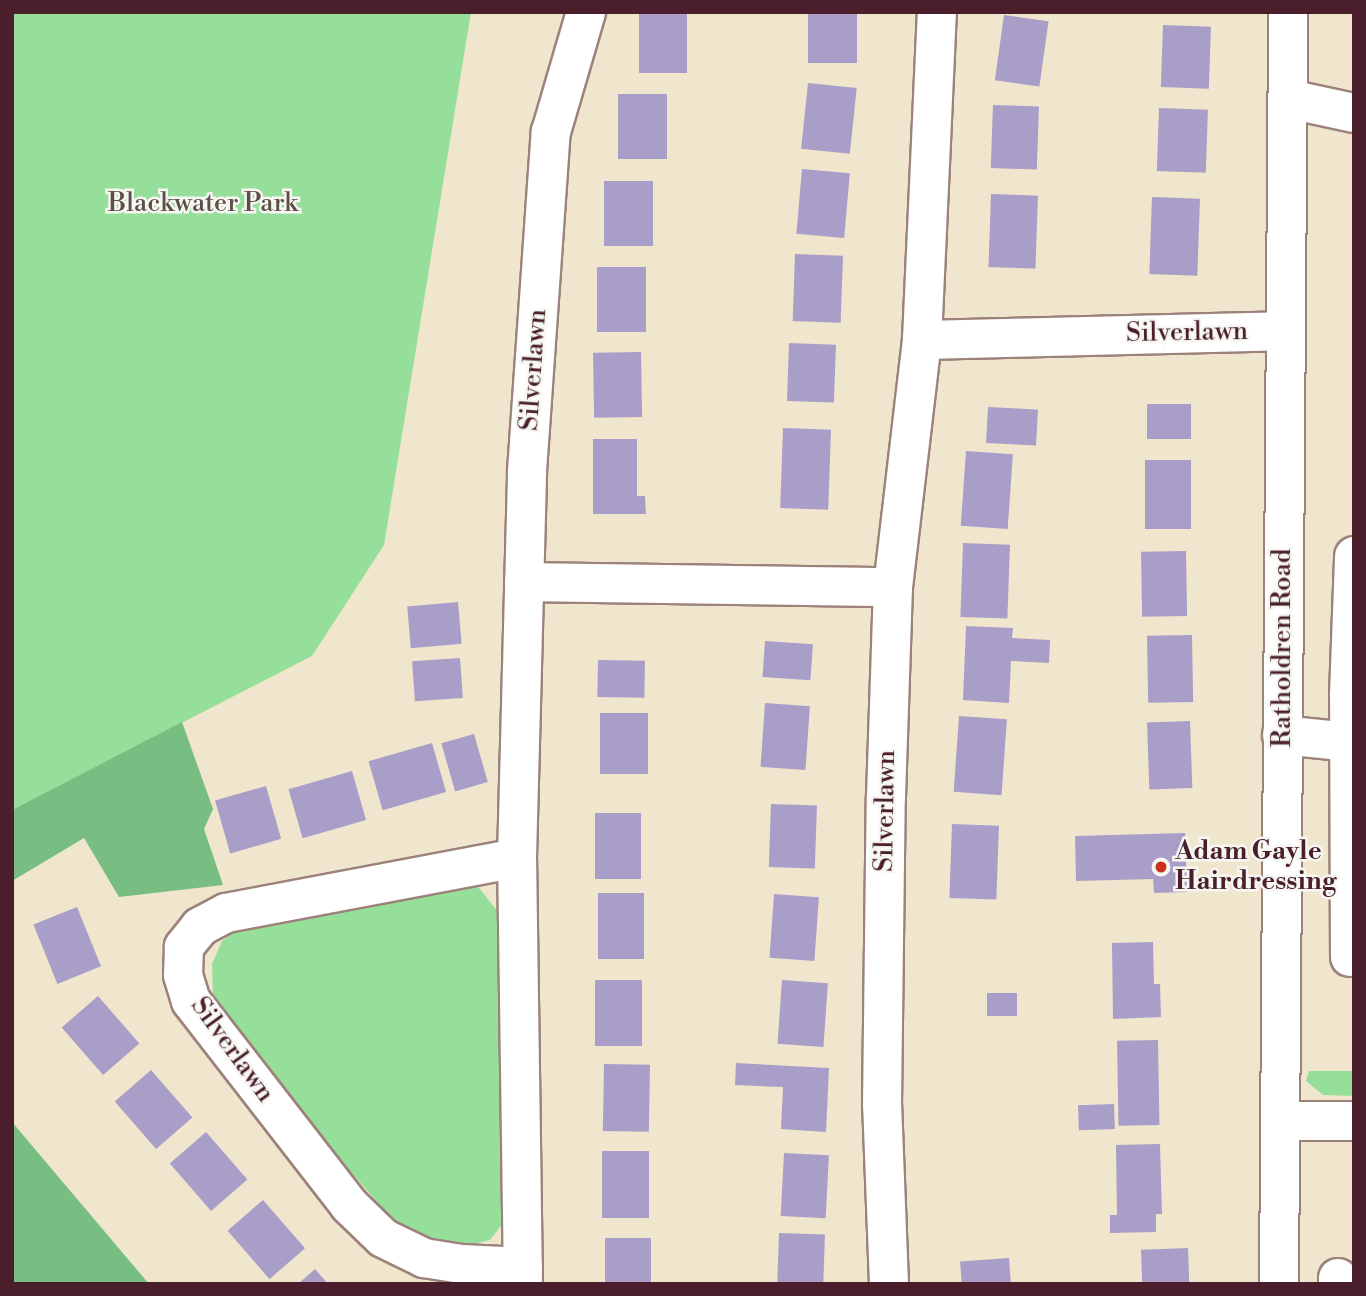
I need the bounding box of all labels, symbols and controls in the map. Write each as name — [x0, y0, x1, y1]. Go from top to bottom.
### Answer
park label: Blackwater Park — [108, 188, 298, 220]
street label: Silverlawn — [514, 308, 554, 432]
street label: Silverlawn — [1126, 316, 1248, 350]
street label: Ratholdren Road — [1267, 548, 1299, 748]
street label: Silverlawn — [869, 750, 903, 872]
place label: Adam Gayle Hairdressing — [1175, 836, 1336, 898]
marker: Adam Gayle Hairdressing — [1153, 859, 1169, 875]
street label: Silverlawn — [184, 991, 280, 1109]

